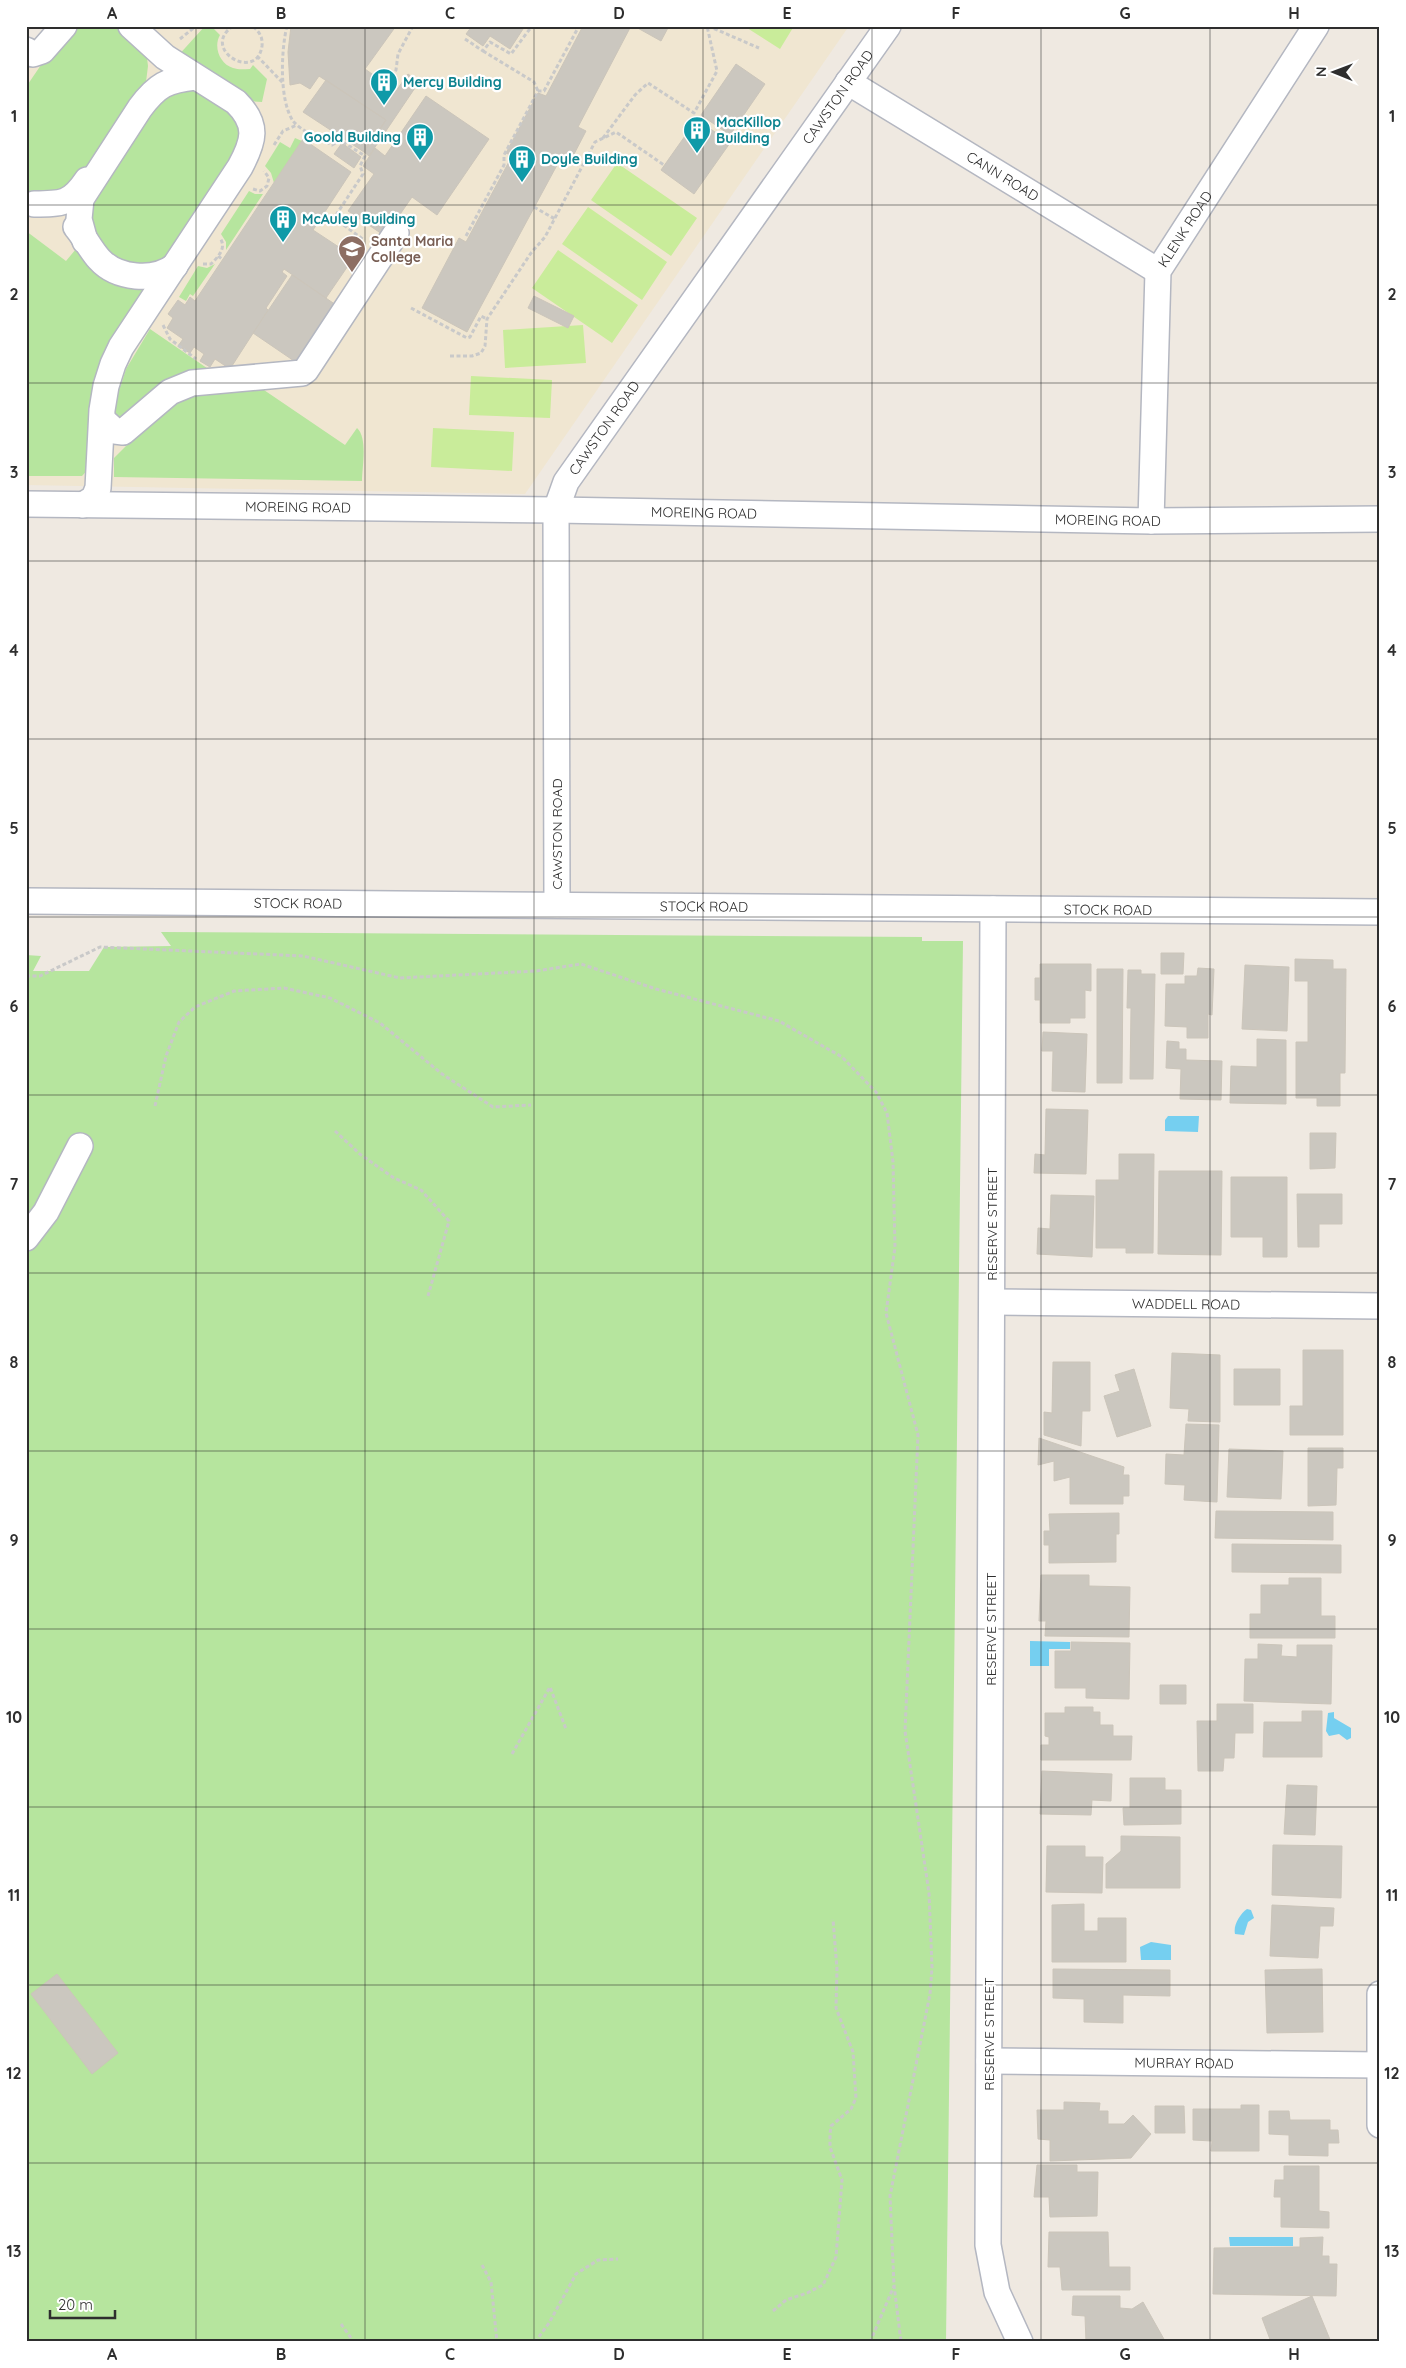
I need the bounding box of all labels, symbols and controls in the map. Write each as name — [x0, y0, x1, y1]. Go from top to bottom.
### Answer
text: A — [107, 3, 118, 23]
text: B — [276, 3, 286, 23]
text: C — [445, 3, 455, 23]
text: D — [613, 3, 625, 23]
text: E — [782, 3, 792, 23]
text: F — [952, 3, 961, 23]
text: G — [1119, 3, 1131, 23]
text: H — [1288, 3, 1300, 23]
street label: CAWSTON ROAD — [798, 46, 877, 148]
north arrow — [1308, 48, 1358, 98]
text: N — [1312, 66, 1330, 77]
building icon: Mercy Building — [369, 67, 399, 106]
place label: Mercy Building — [403, 73, 502, 91]
text: 1 — [11, 106, 17, 126]
text: 1 — [1389, 106, 1395, 126]
place label: MacKillop Building — [716, 113, 781, 147]
building icon: MacKillop Building — [682, 115, 712, 154]
building icon: Goold Building — [405, 122, 435, 161]
place label: Goold Building — [304, 128, 401, 146]
building icon: Doyle Building — [507, 144, 537, 183]
street label: CANN ROAD — [963, 147, 1042, 205]
place label: Doyle Building — [541, 150, 638, 168]
street label: KLENK ROAD — [1154, 187, 1216, 271]
building icon: McAuley Building — [268, 204, 298, 243]
place label: McAuley Building — [302, 210, 416, 228]
place label: Santa Maria College — [371, 232, 453, 266]
school or university icon: Santa Maria College — [337, 234, 367, 273]
text: 2 — [9, 284, 19, 304]
text: 2 — [1387, 284, 1397, 304]
street label: CAWSTON ROAD — [565, 377, 644, 478]
text: 3 — [10, 462, 18, 482]
text: 3 — [1388, 462, 1396, 482]
street label: MOREING ROAD — [245, 497, 351, 517]
street label: MOREING ROAD — [651, 503, 757, 523]
street label: MOREING ROAD — [1055, 510, 1161, 530]
text: 4 — [9, 640, 19, 660]
text: 4 — [1387, 640, 1397, 660]
street label: CAWSTON ROAD — [548, 778, 566, 890]
text: 5 — [9, 818, 19, 838]
text: 5 — [1387, 818, 1397, 838]
street label: STOCK ROAD — [254, 894, 342, 913]
street label: STOCK ROAD — [660, 897, 748, 916]
street label: STOCK ROAD — [1064, 900, 1152, 919]
text: 6 — [10, 996, 19, 1016]
text: 6 — [1388, 996, 1397, 1016]
street label: RESERVE STREET — [983, 1167, 1001, 1281]
text: 7 — [10, 1174, 19, 1194]
text: 7 — [1388, 1174, 1397, 1194]
street label: WADDELL ROAD — [1132, 1294, 1240, 1314]
text: 8 — [10, 1352, 19, 1372]
text: 8 — [1388, 1352, 1397, 1372]
text: 9 — [9, 1530, 19, 1550]
text: 9 — [1387, 1530, 1397, 1550]
street label: RESERVE STREET — [982, 1572, 1000, 1686]
text: 10 — [6, 1707, 22, 1727]
text: 10 — [1384, 1707, 1400, 1727]
text: 11 — [8, 1885, 20, 1905]
text: 11 — [1386, 1885, 1398, 1905]
street label: RESERVE STREET — [980, 1977, 998, 2091]
street label: MURRAY ROAD — [1134, 2053, 1234, 2073]
text: 12 — [6, 2063, 22, 2083]
text: 12 — [1384, 2063, 1400, 2083]
text: 13 — [7, 2241, 21, 2261]
text: 13 — [1385, 2241, 1399, 2261]
scale bar — [50, 2288, 115, 2320]
text: 20 m — [58, 2295, 93, 2314]
text: A — [107, 2344, 118, 2364]
text: B — [276, 2344, 286, 2364]
text: C — [445, 2344, 455, 2364]
text: D — [613, 2344, 625, 2364]
text: E — [782, 2344, 792, 2364]
text: F — [952, 2344, 961, 2364]
text: G — [1119, 2344, 1131, 2364]
text: H — [1288, 2344, 1300, 2364]

